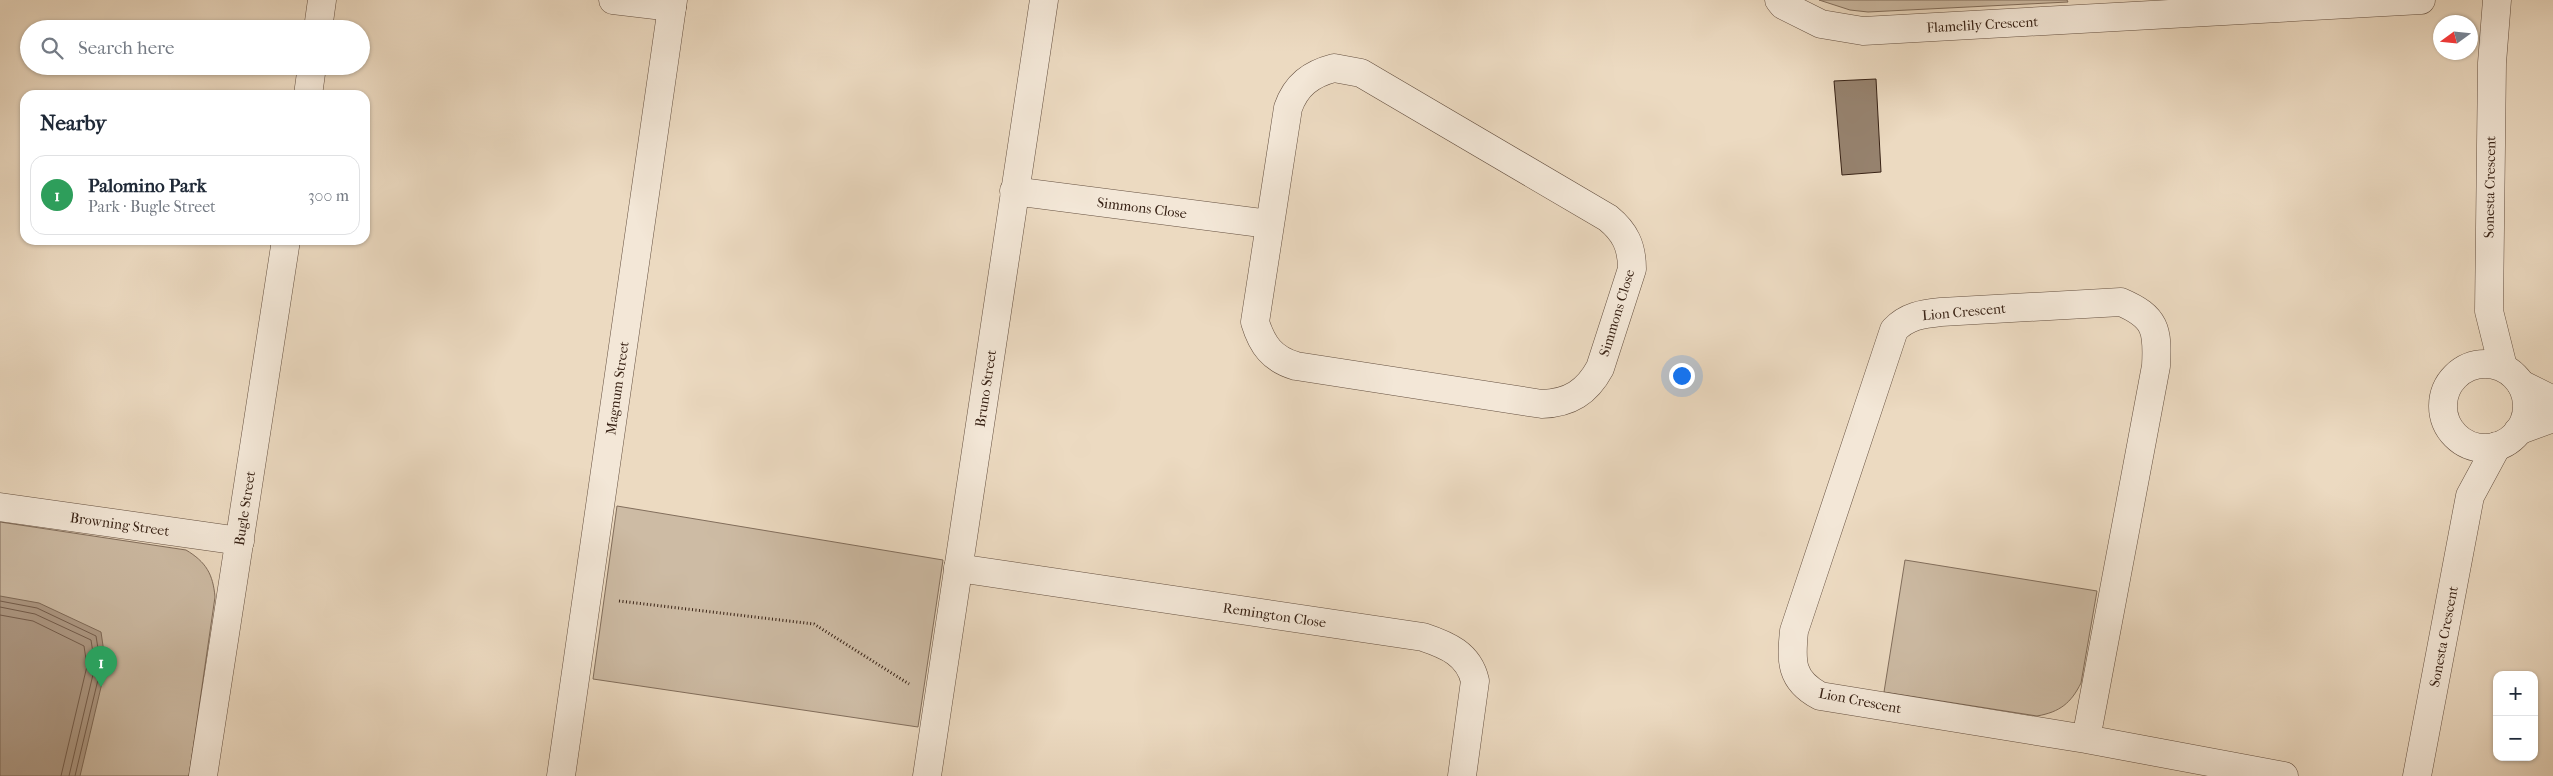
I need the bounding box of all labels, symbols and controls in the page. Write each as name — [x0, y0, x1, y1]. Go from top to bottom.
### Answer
street label: Flamelily Crescent — [1926, 13, 2039, 36]
north arrow — [2433, 15, 2478, 60]
search box — [20, 20, 370, 75]
icon: search — [38, 34, 66, 62]
text: Search here — [78, 37, 174, 59]
text: Nearby — [40, 111, 106, 135]
street label: Sonesta Crescent — [2481, 136, 2499, 238]
text: Palomino Park — [88, 175, 207, 197]
text: 1 — [54, 186, 60, 205]
text: 300 m — [308, 186, 349, 205]
street label: Simmons Close — [1096, 193, 1188, 222]
text: Park · Bugle Street — [88, 197, 216, 216]
street label: Simmons Close — [1596, 267, 1638, 359]
street label: Lion Crescent — [1921, 300, 2007, 324]
street label: Magnum Street — [602, 340, 632, 436]
street label: Bruno Street — [971, 348, 1000, 428]
your location — [1669, 363, 1695, 389]
street label: Bugle Street — [230, 470, 259, 547]
street label: Browning Street — [69, 509, 171, 539]
street label: Sonesta Crescent — [2426, 585, 2461, 688]
street label: Remington Close — [1222, 599, 1327, 631]
pin: 1 — [85, 646, 117, 687]
map controls — [2493, 671, 2538, 761]
button: + — [2493, 671, 2538, 716]
street label: Lion Crescent — [1817, 685, 1903, 717]
button: − — [2493, 716, 2538, 761]

